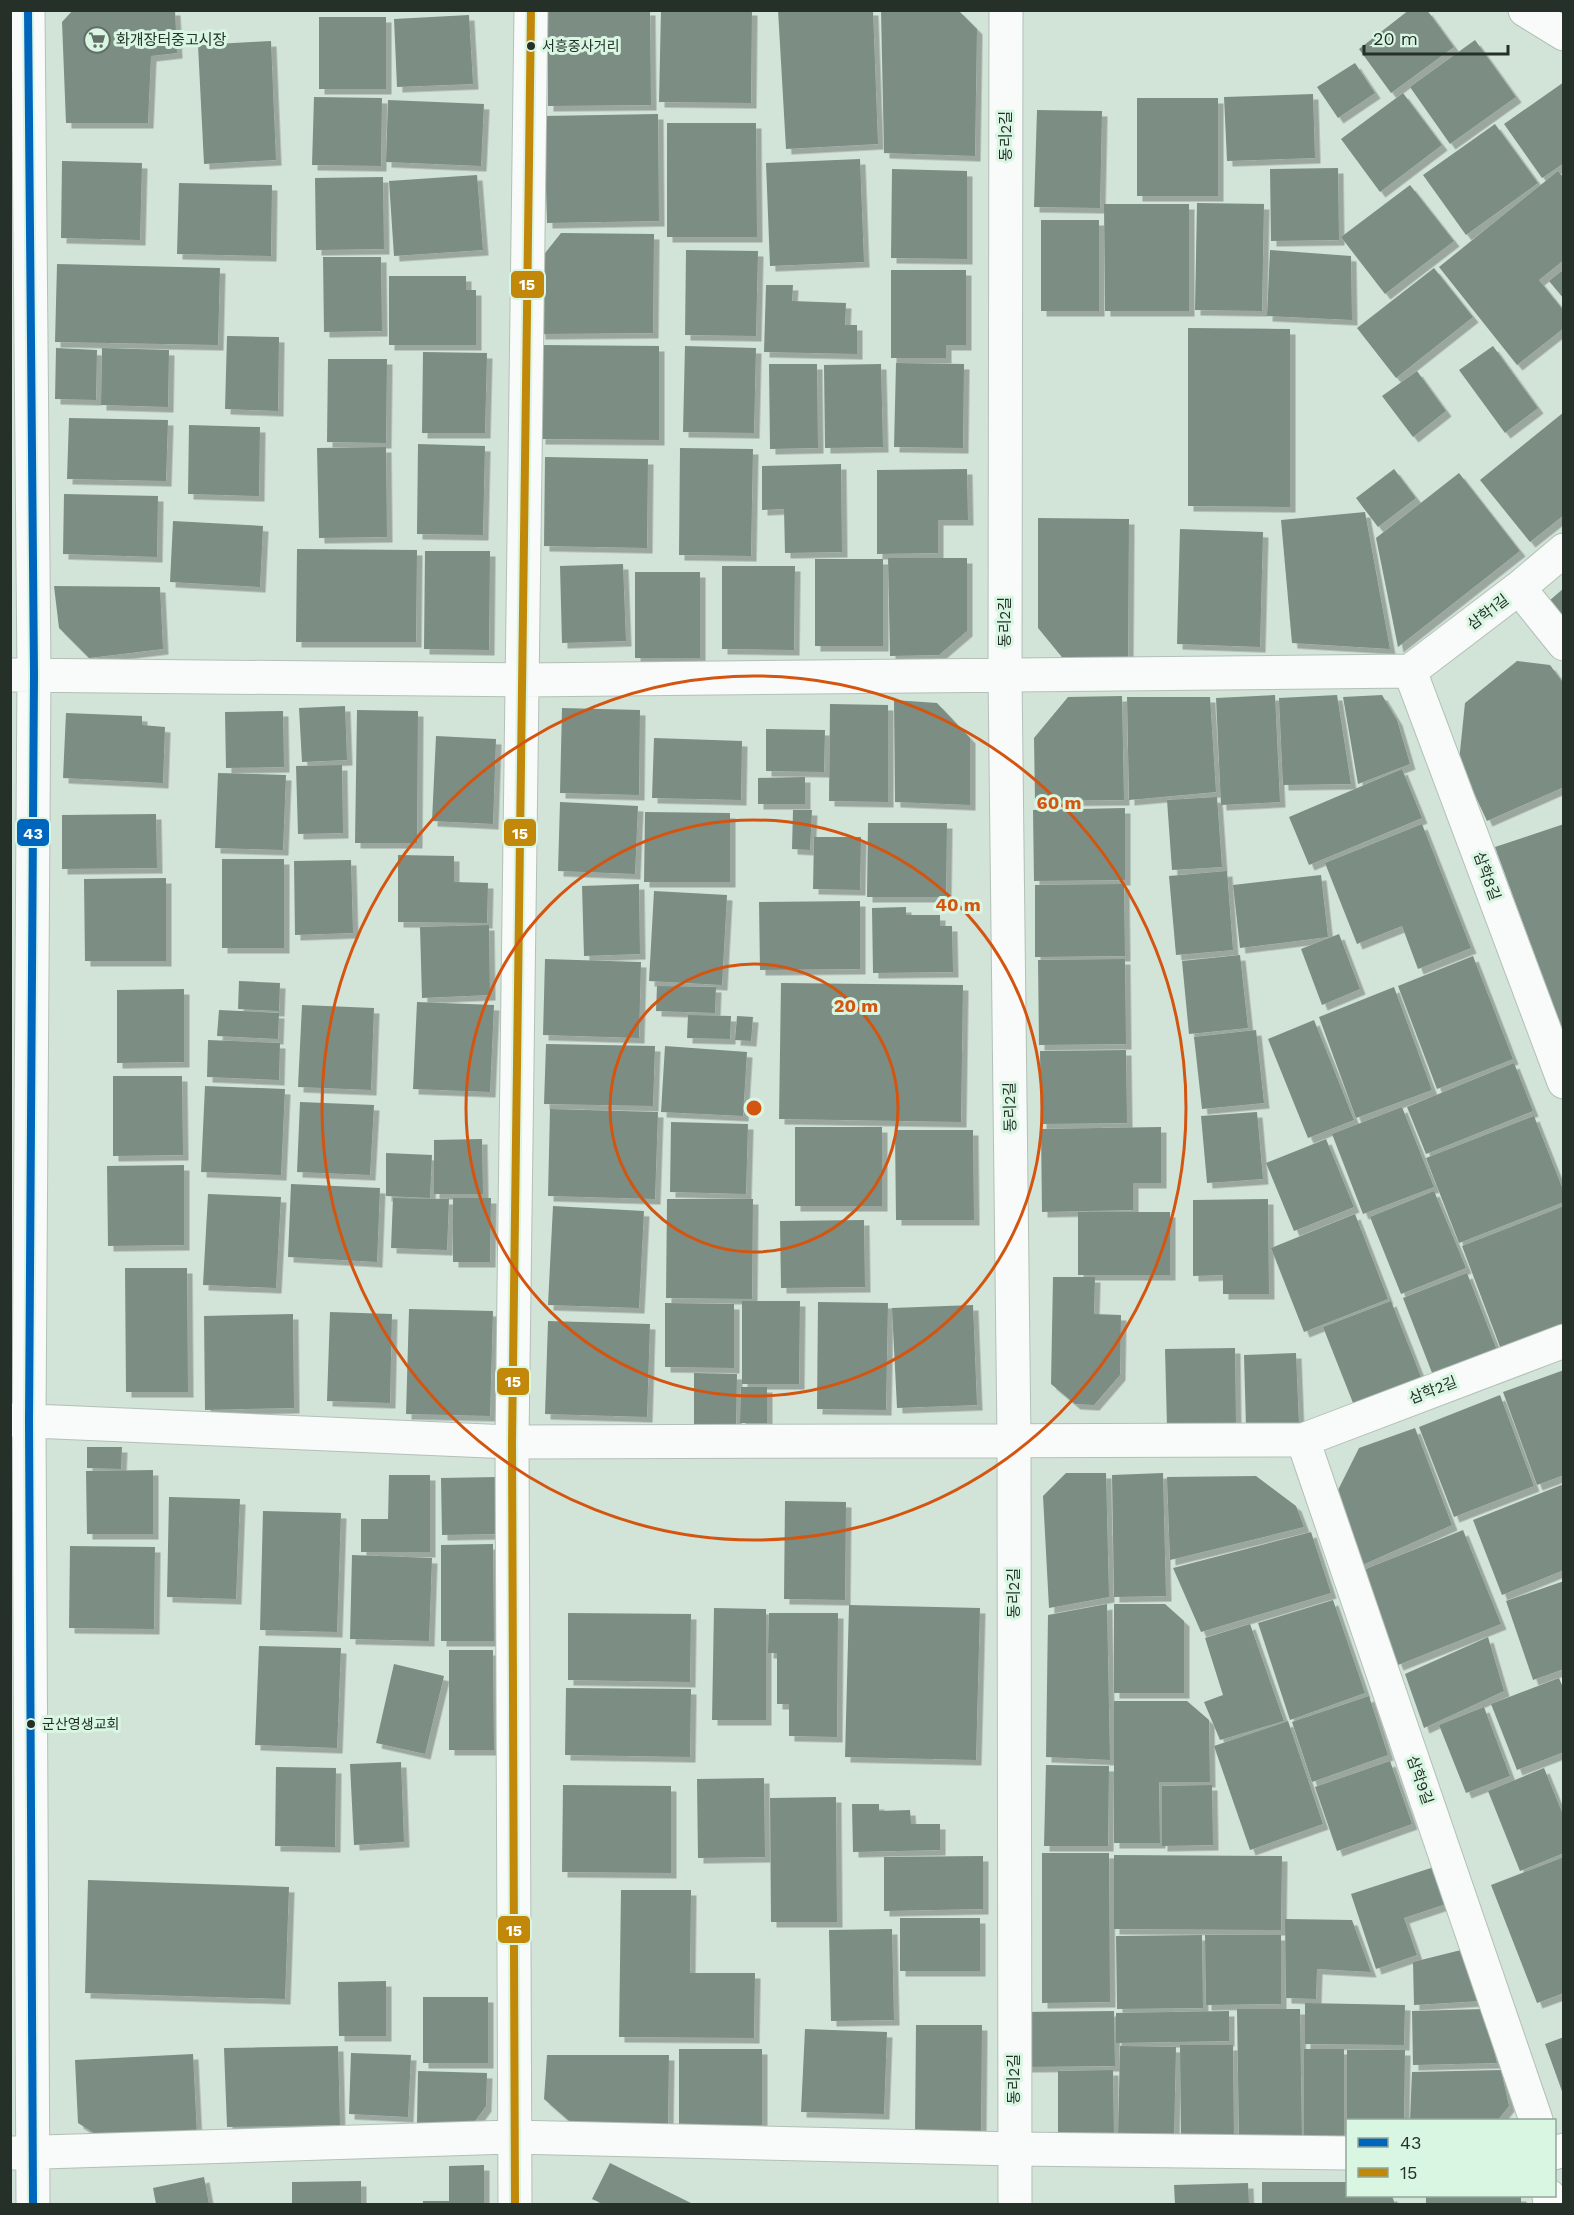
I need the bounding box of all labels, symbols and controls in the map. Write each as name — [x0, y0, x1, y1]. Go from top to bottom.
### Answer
scale bar — [1364, 18, 1508, 56]
supermarket icon: 화개장터중고시장 — [82, 25, 112, 55]
text: 20 m — [1373, 28, 1418, 49]
place label: 화개장터중고시장 — [116, 31, 227, 49]
place label: 서흥중사거리 — [542, 38, 619, 54]
marker: 서흥중사거리 — [525, 40, 537, 52]
street label: 동리2길 — [997, 111, 1015, 161]
line badge: 15 — [510, 270, 545, 299]
text: 15 — [519, 275, 535, 294]
street label: 삼학1길 — [1464, 591, 1512, 633]
street label: 동리2길 — [996, 597, 1014, 647]
text: 60 m — [1037, 792, 1081, 813]
line badge: 43 — [16, 818, 50, 847]
line badge: 15 — [503, 818, 537, 847]
text: 43 — [23, 824, 43, 843]
text: 15 — [512, 824, 528, 843]
street label: 삼학8길 — [1470, 849, 1504, 903]
text: 40 m — [935, 894, 981, 915]
text: 20 m — [834, 995, 878, 1016]
street label: 동리2길 — [1001, 1082, 1019, 1132]
centre of rings — [744, 1098, 764, 1118]
line badge: 15 — [496, 1367, 530, 1396]
text: 15 — [505, 1372, 521, 1391]
street label: 삼학2길 — [1406, 1373, 1460, 1407]
street label: 동리2길 — [1005, 1568, 1023, 1618]
place label: 군산영생교회 — [42, 1716, 119, 1732]
marker: 군산영생교회 — [25, 1718, 37, 1730]
street label: 삼학9길 — [1403, 1753, 1437, 1807]
line badge: 15 — [497, 1915, 531, 1944]
text: 15 — [506, 1921, 522, 1940]
street label: 동리2길 — [1005, 2054, 1023, 2104]
legend — [1346, 2119, 1556, 2197]
text: 43 — [1400, 2132, 1422, 2153]
text: 15 — [1400, 2162, 1418, 2183]

